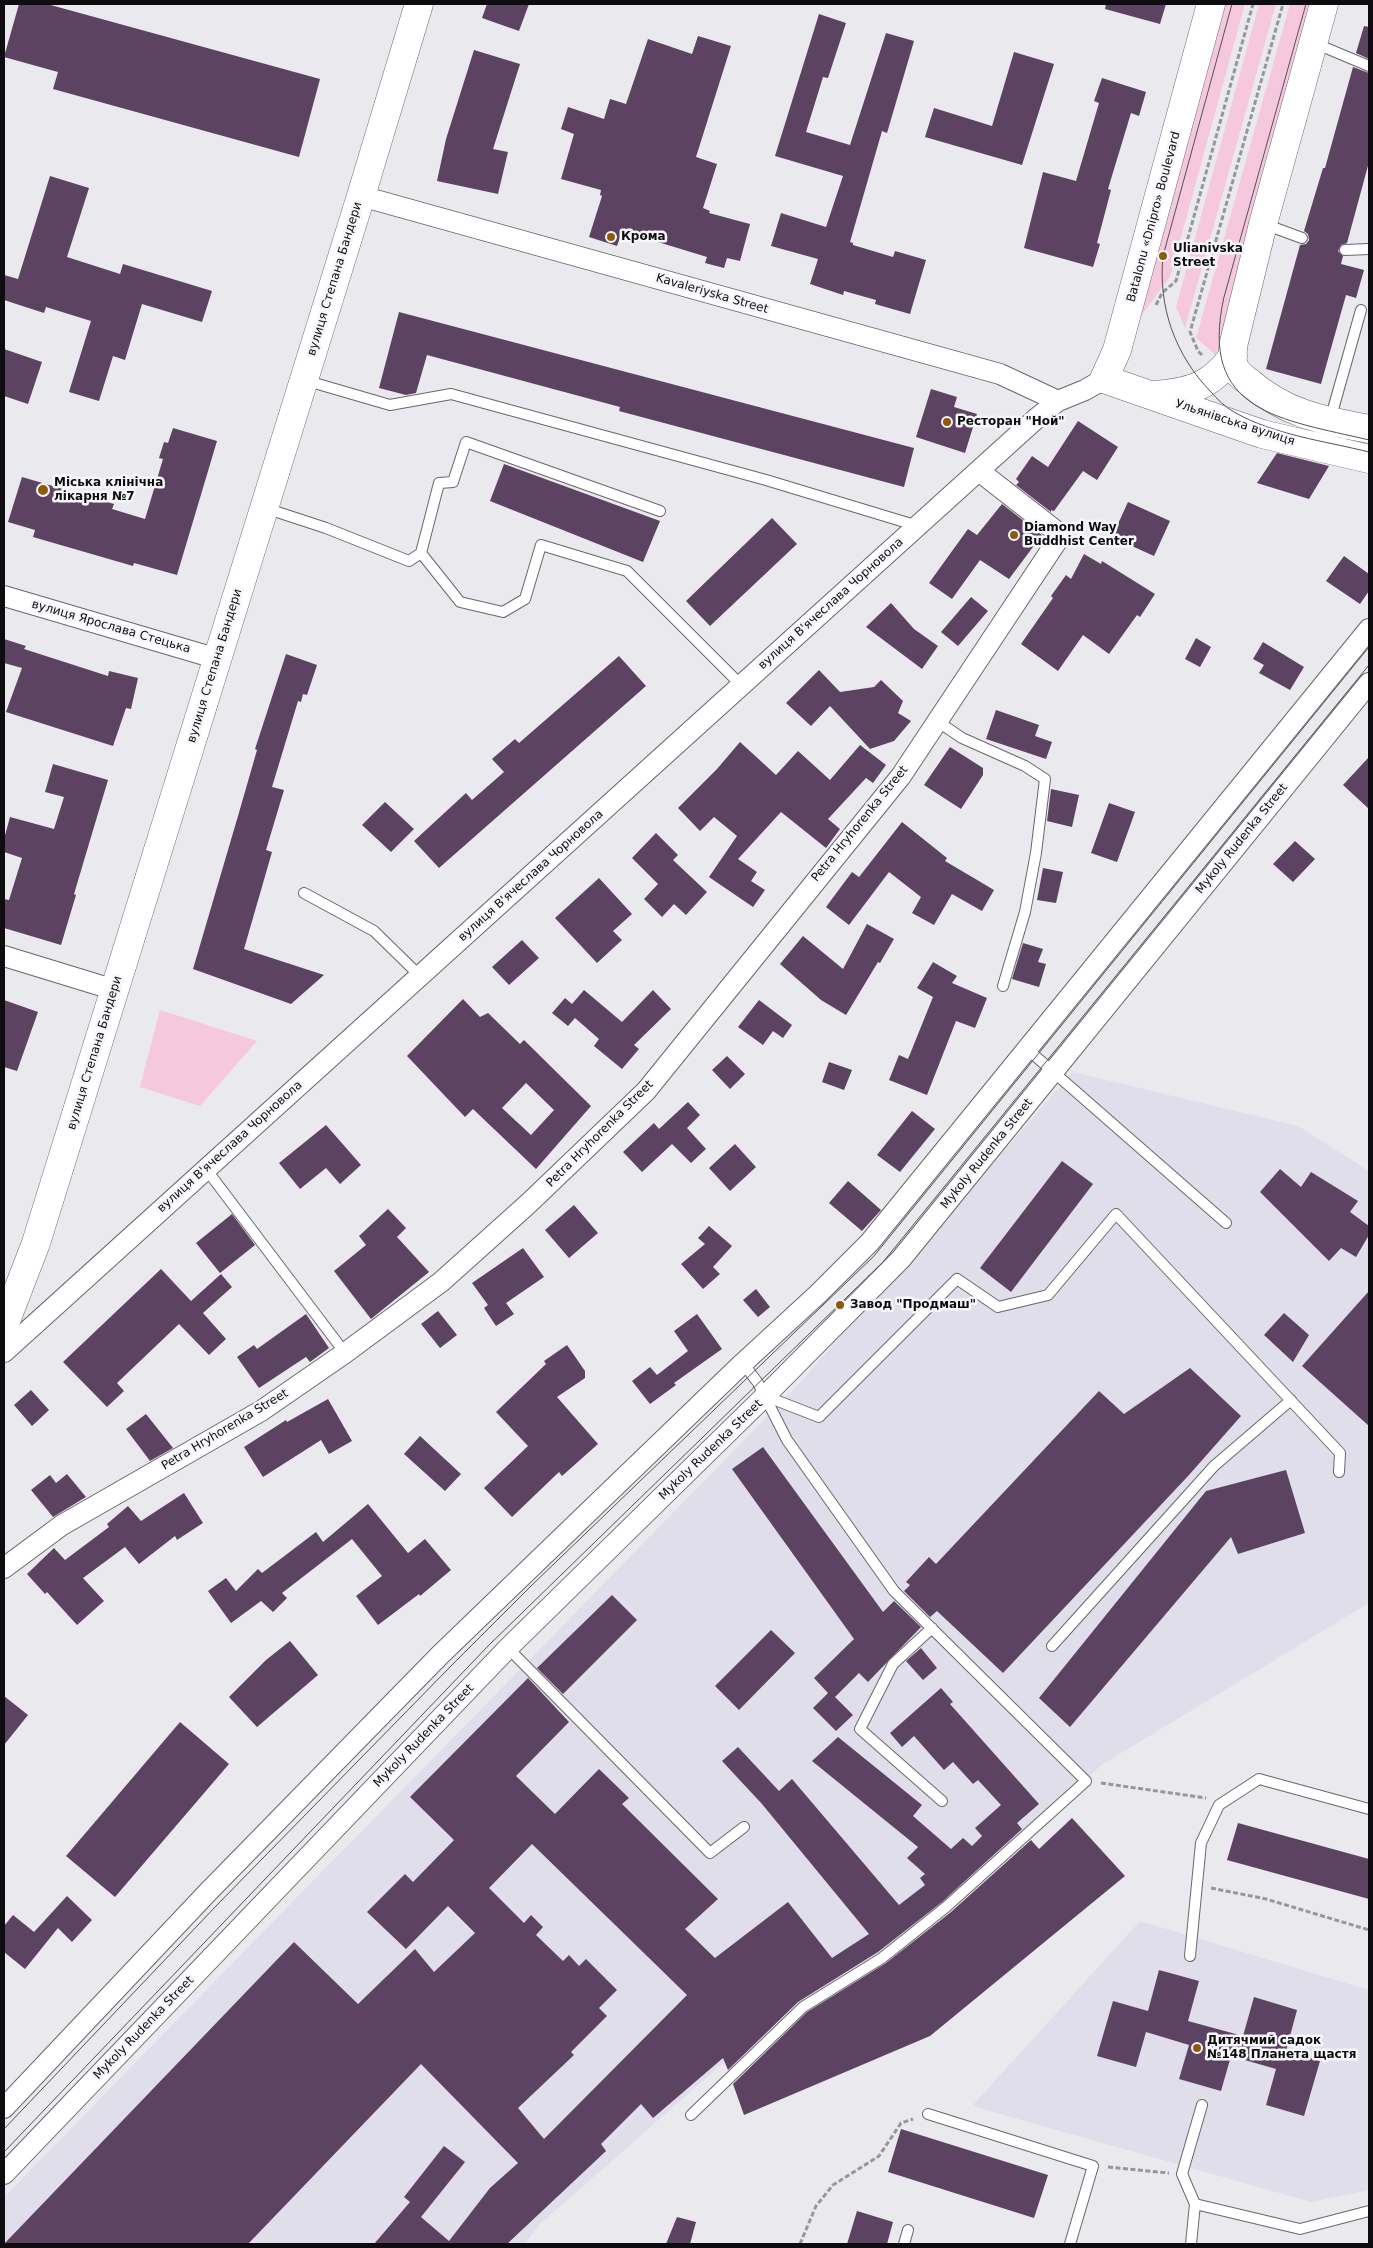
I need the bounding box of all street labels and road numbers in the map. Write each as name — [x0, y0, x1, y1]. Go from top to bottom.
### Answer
street label: Batalonu «Dnipro» Boulevard — [1124, 130, 1184, 304]
street label: вулиця Степана Бандери — [305, 200, 365, 358]
street label: Kavaleriyska Street — [654, 271, 770, 317]
street label: Ульянівська вулиця — [1174, 397, 1296, 449]
street label: вулиця В'ячеслава Чорновола — [756, 535, 906, 673]
street label: вулиця Степана Бандери — [185, 587, 245, 745]
street label: вулиця Ярослава Стецька — [30, 597, 192, 657]
street label: Petra Hryhorenka Street — [809, 763, 911, 885]
street label: Mykoly Rudenka Street — [1193, 781, 1291, 897]
street label: вулиця В'ячеслава Чорновола — [456, 807, 606, 945]
street label: вулиця Степана Бандери — [65, 974, 125, 1132]
street label: вулиця В'ячеслава Чорновола — [155, 1078, 305, 1216]
street label: Petra Hryhorenka Street — [544, 1078, 656, 1190]
street label: Mykoly Rudenka Street — [938, 1096, 1036, 1212]
street label: Petra Hryhorenka Street — [159, 1386, 291, 1474]
street label: Mykoly Rudenka Street — [656, 1397, 766, 1503]
street label: Mykoly Rudenka Street — [371, 1681, 477, 1791]
street label: Mykoly Rudenka Street — [91, 1973, 197, 2083]

